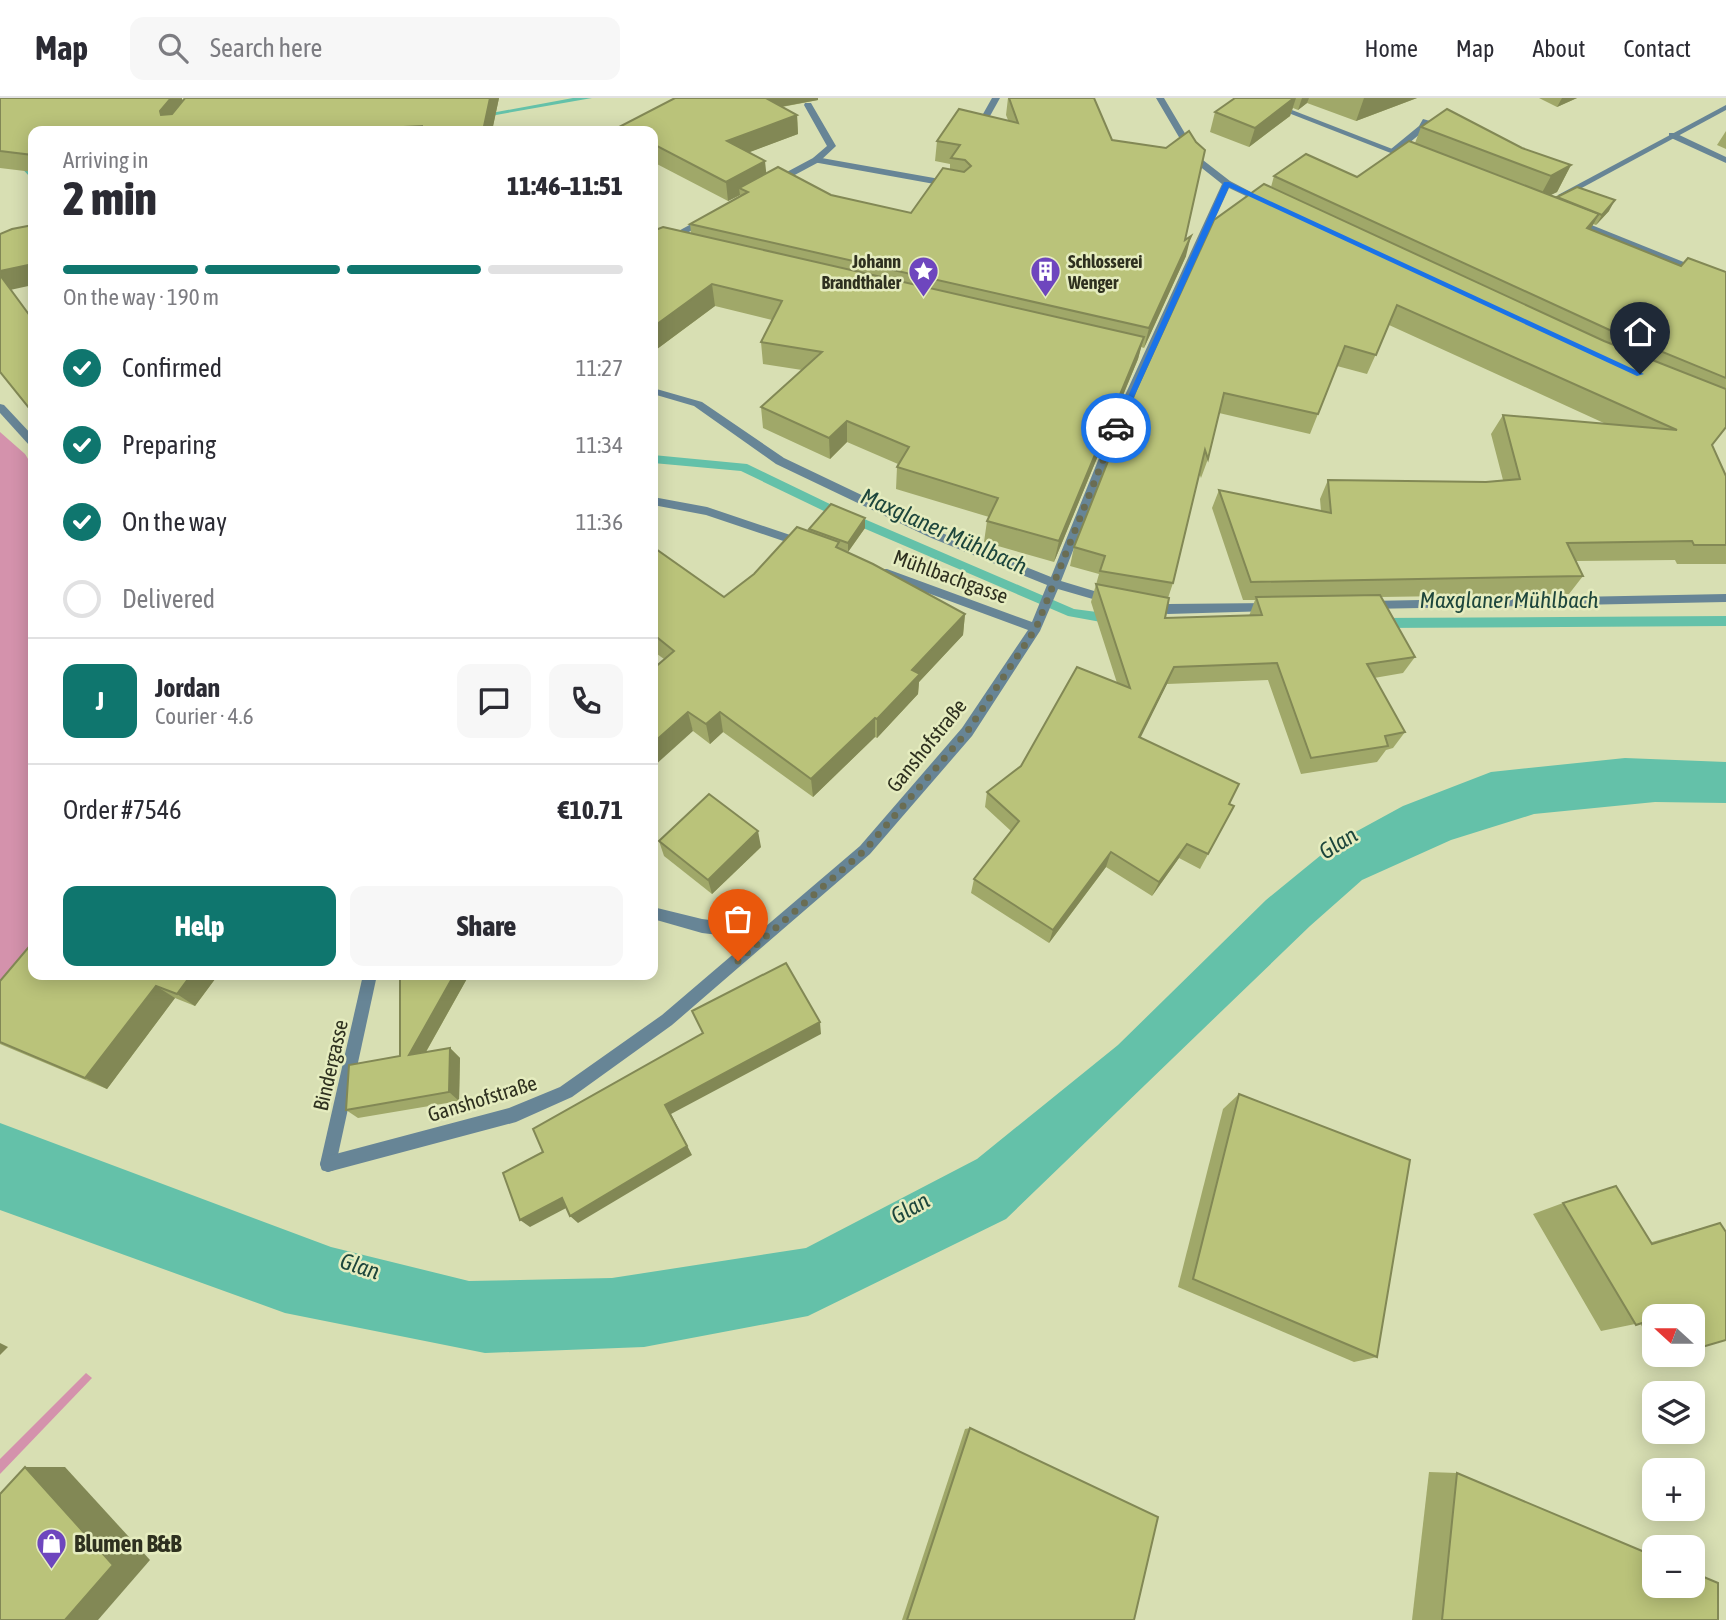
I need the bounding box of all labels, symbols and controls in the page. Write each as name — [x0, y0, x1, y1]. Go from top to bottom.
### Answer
search box — [130, 17, 620, 80]
text: Map — [35, 29, 88, 67]
icon: search — [154, 29, 192, 67]
text: Search here — [210, 33, 322, 63]
text: Home — [1364, 35, 1418, 62]
text: Map — [1456, 35, 1494, 62]
text: About — [1532, 35, 1585, 62]
text: Contact — [1623, 35, 1691, 62]
text: Arriving in — [63, 147, 149, 173]
text: 11:46–11:51 — [507, 171, 623, 201]
text: 2 min — [63, 172, 157, 225]
place label: Johann Brandthaler — [822, 251, 902, 293]
place label: Schlosserei Wenger — [1067, 251, 1143, 293]
place icon: Johann Brandthaler — [907, 254, 941, 298]
building icon: Schlosserei Wenger — [1028, 254, 1062, 298]
text: On the way · 190 m — [63, 284, 219, 310]
pin — [1610, 302, 1670, 374]
icon: home — [1621, 313, 1659, 351]
icon: check — [63, 349, 101, 387]
text: Confirmed — [122, 353, 222, 383]
text: 11:27 — [576, 355, 623, 381]
courier — [1081, 393, 1151, 463]
icon: car — [1097, 409, 1135, 447]
icon: check — [63, 426, 101, 464]
text: Preparing — [122, 430, 216, 460]
text: 11:34 — [576, 432, 623, 458]
water label: Maxglaner Mühlbach — [857, 483, 1031, 579]
icon: check — [63, 503, 101, 541]
text: On the way — [122, 507, 227, 537]
text: 11:36 — [576, 509, 623, 535]
street label: Mühlbachgasse — [890, 544, 1012, 608]
text: Delivered — [122, 584, 215, 614]
water label: Maxglaner Mühlbach — [1419, 587, 1599, 613]
button: chat — [457, 664, 531, 738]
button: phone — [549, 664, 623, 738]
text: Jordan — [155, 673, 220, 703]
text: J — [96, 686, 104, 716]
street label: Ganshofstraße — [881, 694, 971, 796]
text: Courier · 4.6 — [155, 703, 254, 729]
text: Order #7546 — [63, 795, 182, 825]
text: €10.71 — [558, 795, 623, 825]
water label: Glan — [1314, 821, 1362, 865]
button: Help — [63, 886, 336, 966]
button: Share — [350, 886, 623, 966]
pin — [708, 889, 768, 961]
icon: bag — [719, 900, 757, 938]
street label: Bindergasse — [308, 1017, 352, 1113]
street label: Ganshofstraße — [425, 1070, 539, 1126]
water label: Glan — [886, 1187, 934, 1229]
water label: Glan — [337, 1247, 383, 1285]
north arrow — [1642, 1304, 1704, 1367]
map controls — [1642, 1304, 1705, 1598]
button: layers — [1642, 1381, 1705, 1444]
button: + — [1642, 1458, 1705, 1521]
shop icon: Blumen B&B — [34, 1526, 68, 1570]
place label: Blumen B&B — [74, 1530, 182, 1557]
button: − — [1642, 1535, 1705, 1598]

